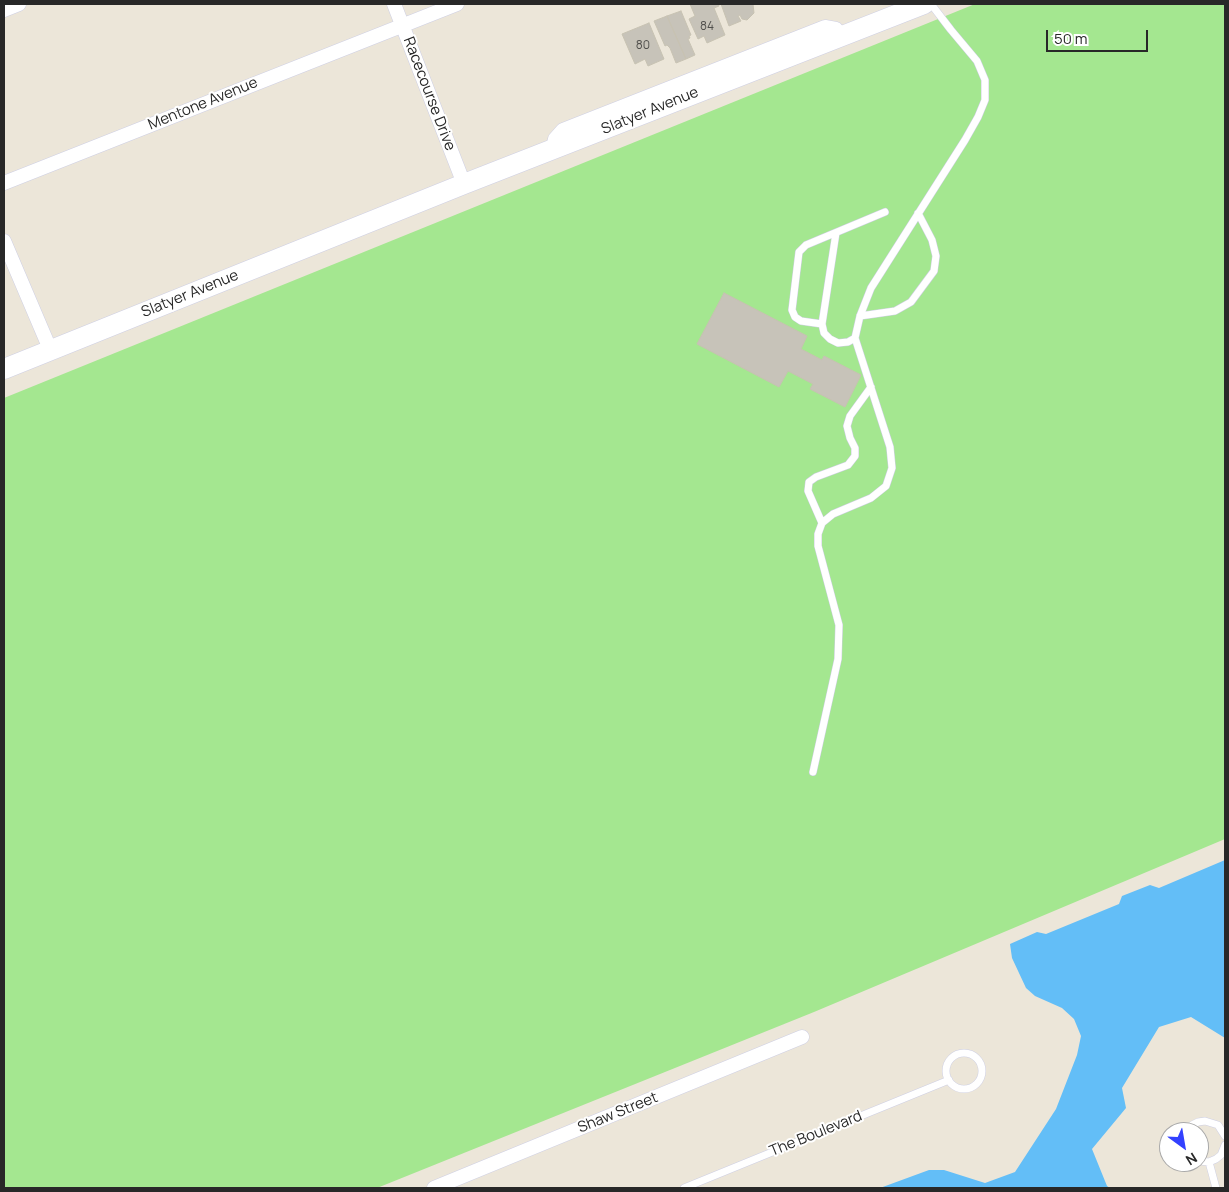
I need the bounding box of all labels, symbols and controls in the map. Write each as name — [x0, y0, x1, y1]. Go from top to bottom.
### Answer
house number: 84 — [700, 20, 714, 34]
scale bar — [1049, 20, 1152, 52]
text: 50 m — [1054, 28, 1088, 49]
street label: Racecourse Drive — [399, 35, 459, 153]
house number: 80 — [636, 39, 650, 53]
street label: Mentone Avenue — [146, 74, 260, 134]
street label: Slatyer Avenue — [599, 83, 701, 139]
street label: Slatyer Avenue — [139, 266, 241, 322]
street label: Shaw Street — [575, 1089, 661, 1137]
street label: The Boulevard — [767, 1107, 865, 1161]
north arrow — [1159, 1122, 1209, 1172]
text: N — [1182, 1149, 1201, 1170]

